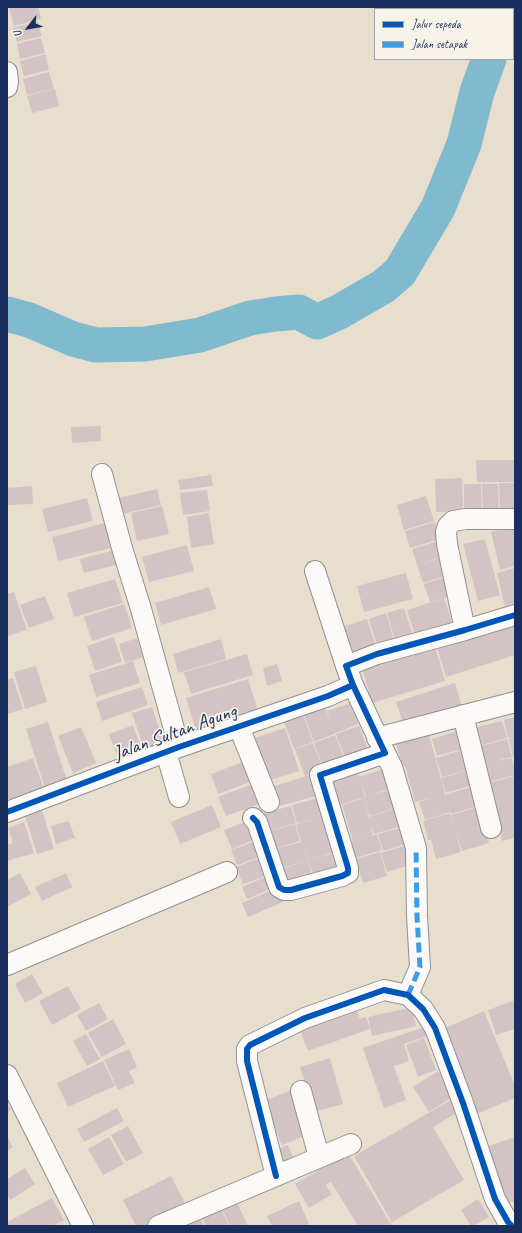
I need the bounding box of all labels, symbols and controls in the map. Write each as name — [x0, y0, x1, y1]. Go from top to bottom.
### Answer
north arrow — [8, 8, 48, 48]
legend — [374, 8, 514, 60]
text: Jalur sepeda — [412, 16, 460, 32]
text: U — [10, 28, 25, 40]
text: Jalan setapak — [412, 36, 467, 52]
street label: Jalan Sultan Agung — [110, 700, 240, 766]

